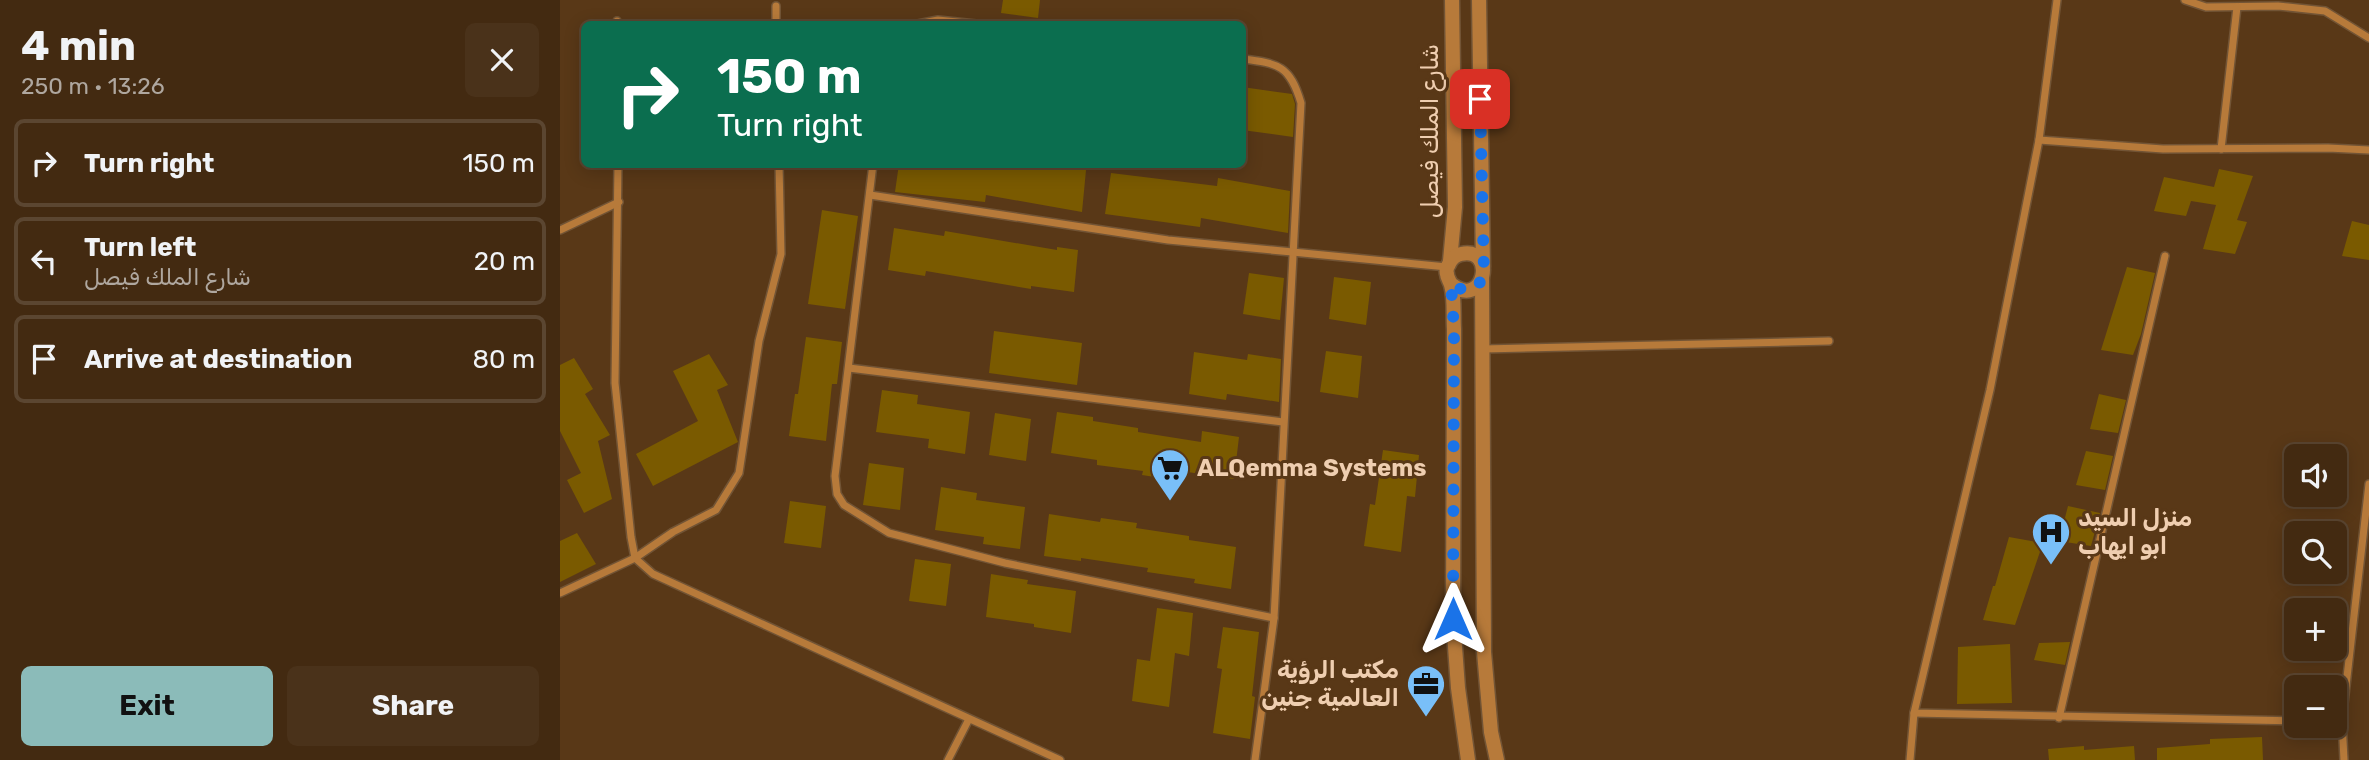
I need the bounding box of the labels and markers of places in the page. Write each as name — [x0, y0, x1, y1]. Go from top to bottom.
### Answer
pin — [1450, 69, 1510, 129]
supermarket icon: ALQemma Systems — [1149, 447, 1191, 502]
place label: ALQemma Systems — [1197, 454, 1427, 482]
place label: منزل السيد ابو ايهاب — [2078, 504, 2192, 560]
hospital icon: منزل السيد ابو ايهاب — [2030, 511, 2072, 566]
place label: مكتب الرؤية العالمية جنين — [1261, 656, 1399, 712]
office icon: مكتب الرؤية العالمية جنين — [1405, 663, 1447, 718]

